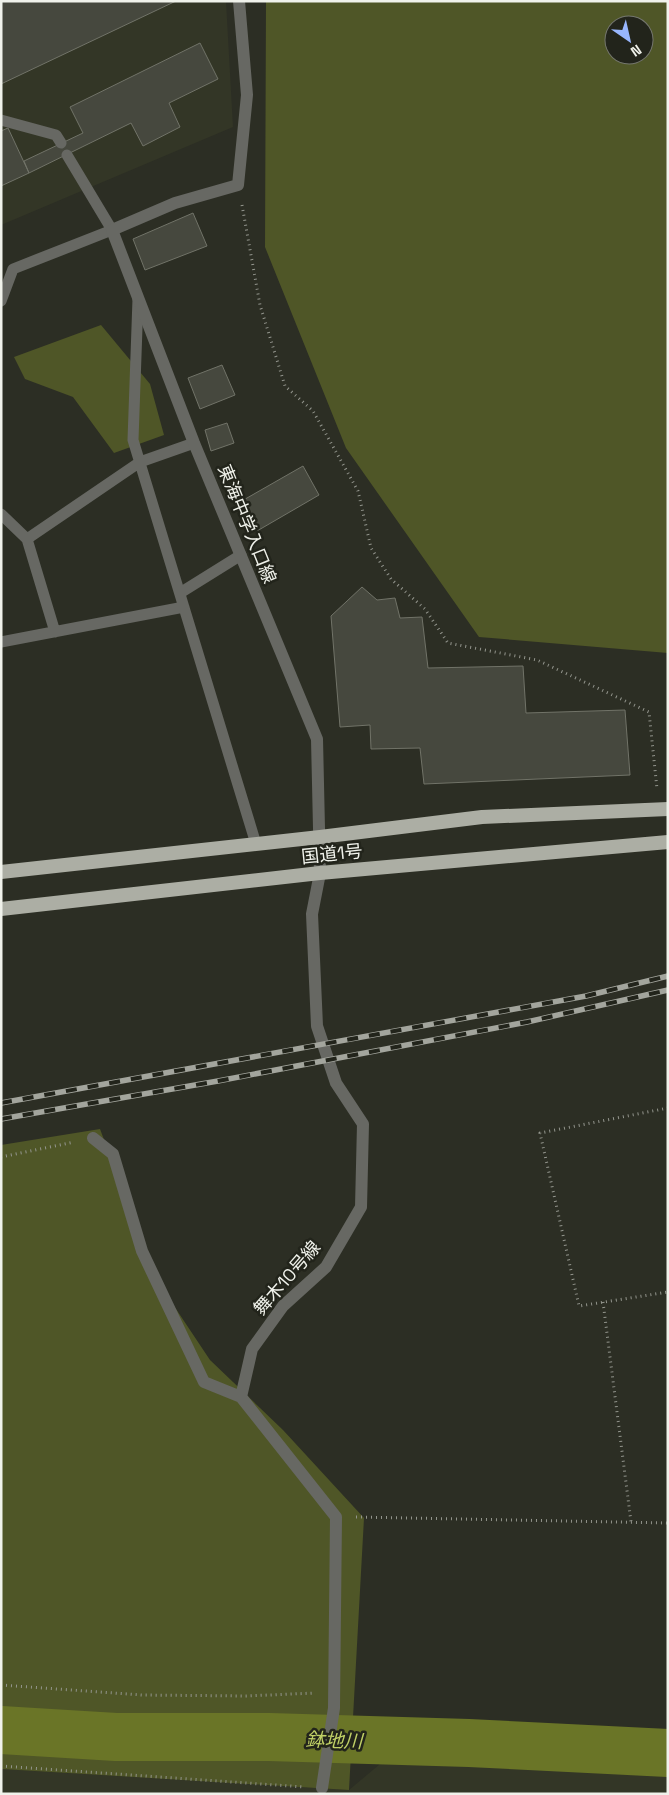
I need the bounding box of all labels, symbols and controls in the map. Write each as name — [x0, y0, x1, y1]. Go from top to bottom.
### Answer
north arrow — [604, 15, 654, 65]
text: N — [627, 41, 645, 61]
street label: 東海中学入口線 — [213, 461, 282, 587]
street label: 国道1号 — [300, 839, 364, 868]
street label: 舞木10号線 — [248, 1236, 325, 1320]
water label: 鉢地川 — [305, 1727, 365, 1754]

